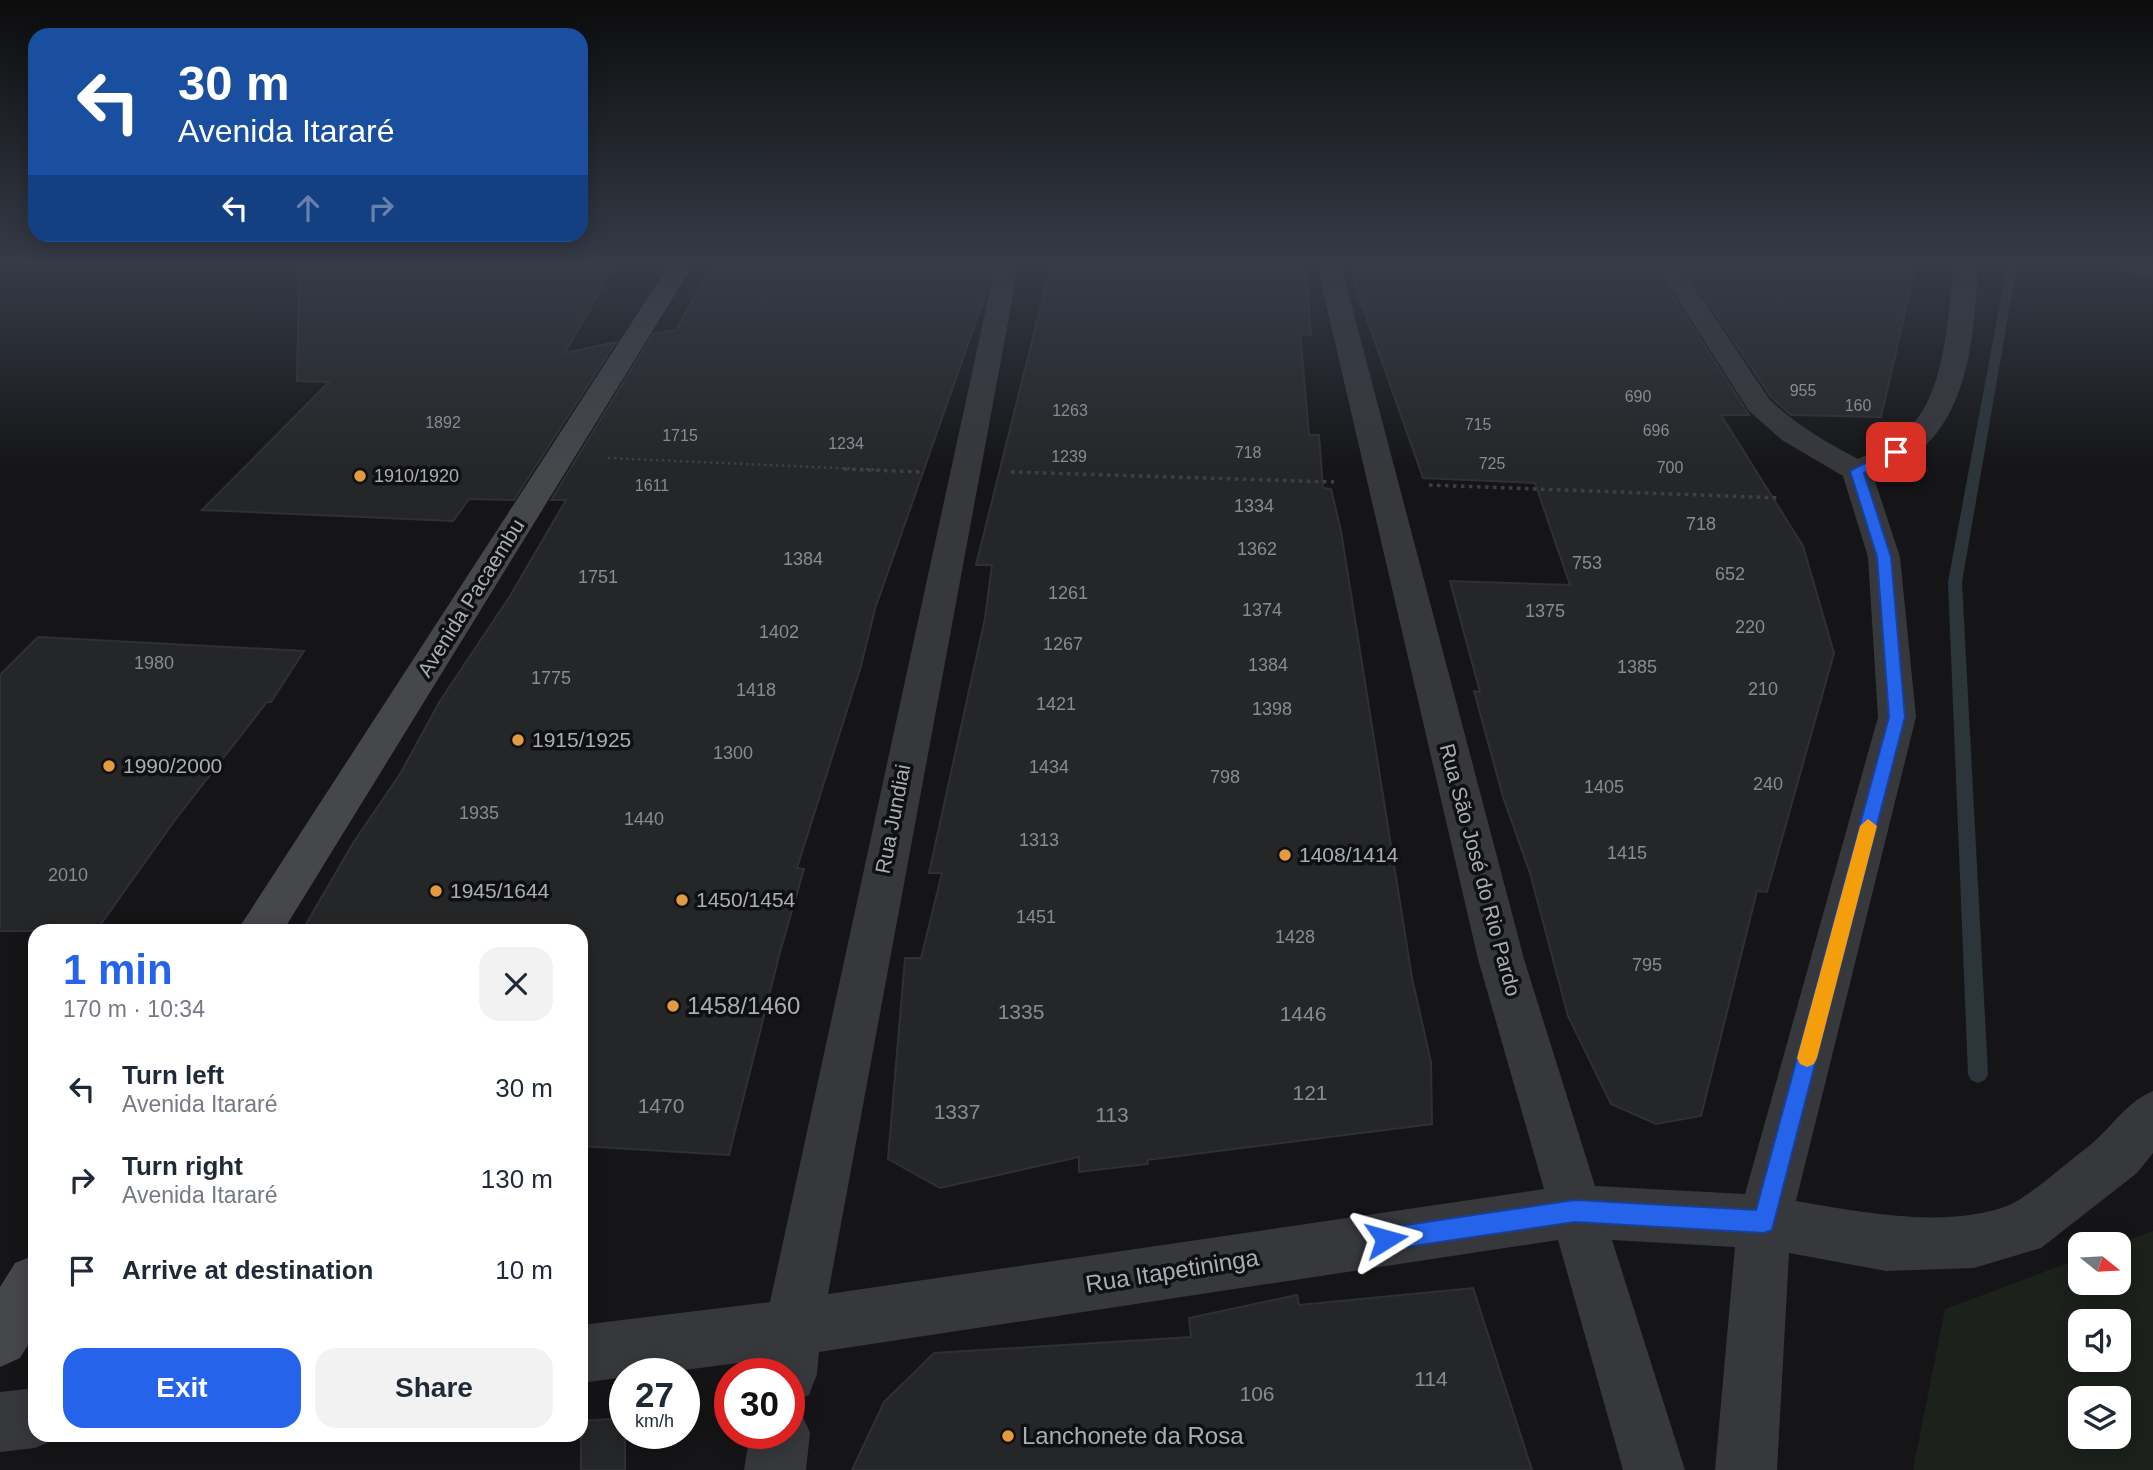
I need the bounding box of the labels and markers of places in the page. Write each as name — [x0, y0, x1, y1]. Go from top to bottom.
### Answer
pin — [1866, 422, 1926, 482]
place label: 1910/1920 — [374, 466, 459, 486]
marker: 1910/1920 — [352, 468, 368, 484]
place label: 1915/1925 — [532, 728, 631, 751]
marker: 1915/1925 — [510, 732, 526, 748]
place label: 1990/2000 — [123, 754, 222, 777]
marker: 1990/2000 — [101, 758, 117, 774]
place label: 1408/1414 — [1299, 843, 1399, 866]
marker: 1408/1414 — [1277, 847, 1293, 863]
place label: 1945/1644 — [450, 879, 550, 902]
marker: 1945/1644 — [428, 883, 444, 899]
place label: 1450/1454 — [696, 888, 796, 911]
marker: 1450/1454 — [674, 892, 690, 908]
place label: 1458/1460 — [687, 992, 800, 1019]
marker: 1458/1460 — [665, 998, 681, 1014]
place label: Lanchonete da Rosa — [1022, 1422, 1244, 1449]
marker: Lanchonete da Rosa — [1000, 1428, 1016, 1444]

